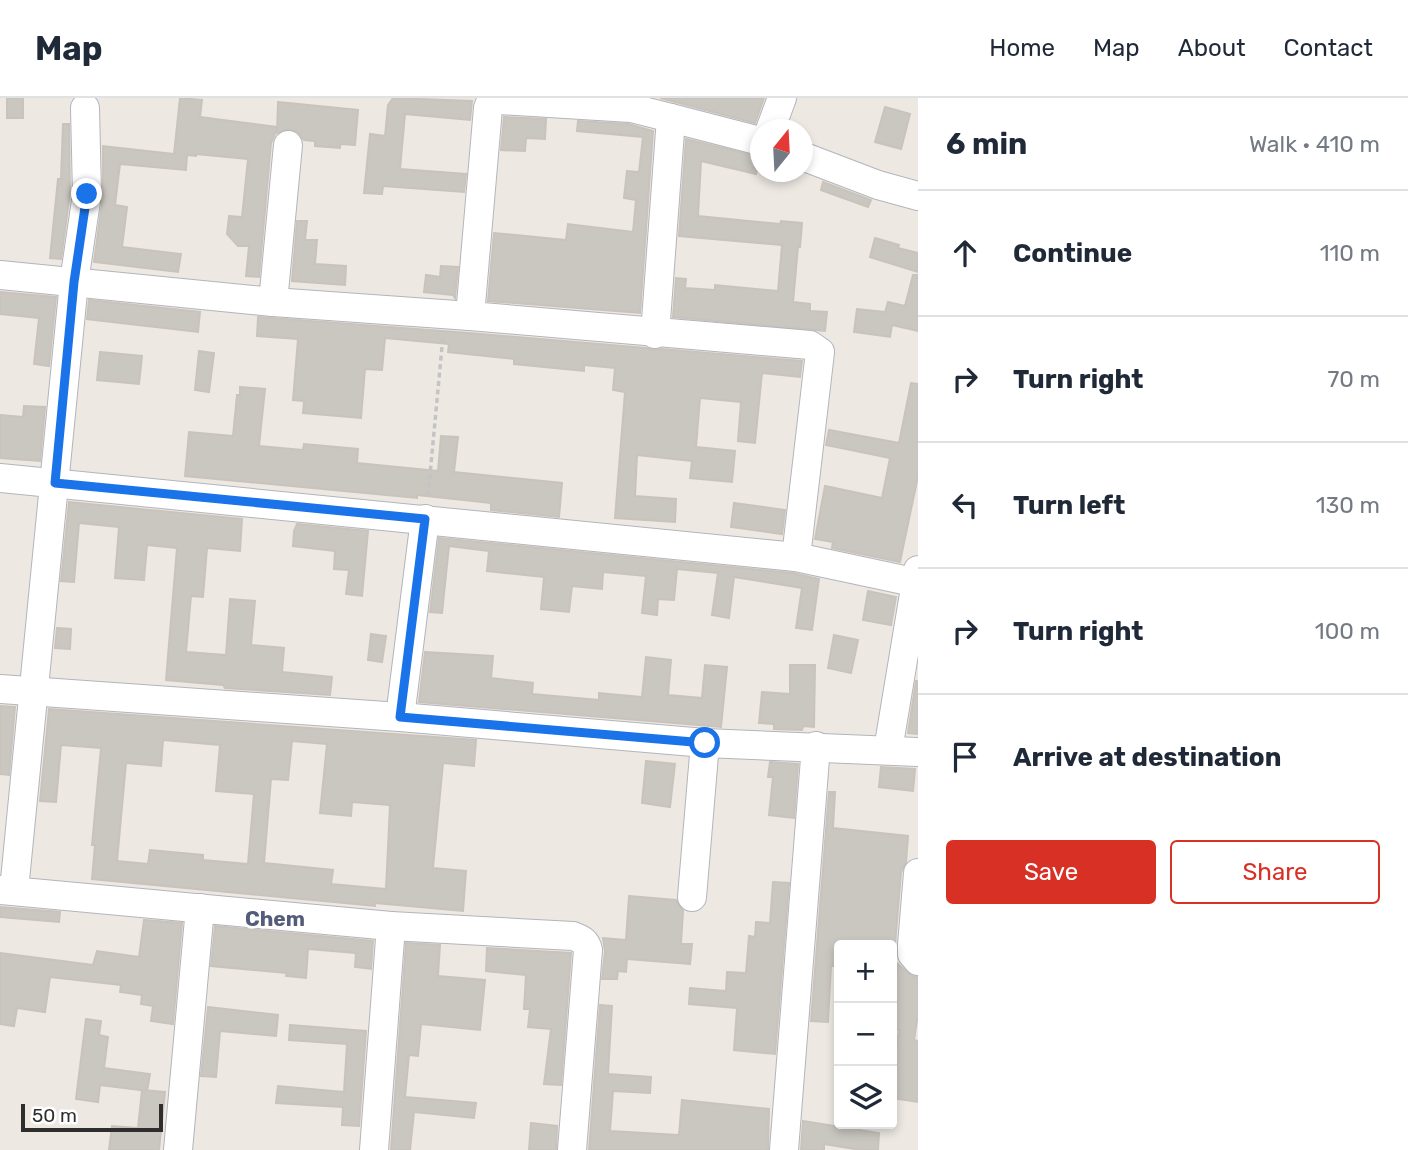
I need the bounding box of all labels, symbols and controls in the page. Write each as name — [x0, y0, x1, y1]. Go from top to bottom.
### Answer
text: Map — [35, 29, 103, 68]
text: Home — [989, 34, 1055, 62]
text: Map — [1093, 34, 1140, 62]
text: About — [1178, 34, 1246, 62]
text: Contact — [1284, 34, 1373, 62]
north arrow — [750, 119, 813, 182]
text: 6 min — [946, 126, 1027, 162]
text: Walk · 410 m — [1249, 130, 1380, 158]
route end — [71, 178, 102, 209]
icon: ahead — [946, 234, 984, 272]
text: Continue — [1013, 238, 1132, 269]
text: 110 m — [1320, 239, 1380, 267]
icon: right — [946, 360, 984, 398]
text: Turn right — [1013, 364, 1143, 395]
text: 70 m — [1328, 365, 1380, 393]
icon: left — [946, 486, 984, 524]
text: Turn left — [1013, 490, 1125, 521]
text: 130 m — [1316, 491, 1380, 519]
icon: right — [946, 612, 984, 650]
text: Turn right — [1013, 616, 1143, 647]
text: 100 m — [1315, 617, 1380, 645]
route start — [689, 727, 720, 758]
icon: arrive — [946, 738, 984, 776]
text: Arrive at destination — [1013, 742, 1281, 773]
button: Save — [946, 840, 1156, 904]
button: Share — [1170, 840, 1380, 904]
district label: Chem — [245, 906, 305, 931]
map controls — [834, 940, 897, 1129]
button: + — [834, 940, 897, 1003]
button: − — [834, 1003, 897, 1066]
button: layers — [834, 1066, 897, 1129]
scale bar — [21, 1101, 163, 1133]
text: 50 m — [32, 1104, 77, 1127]

